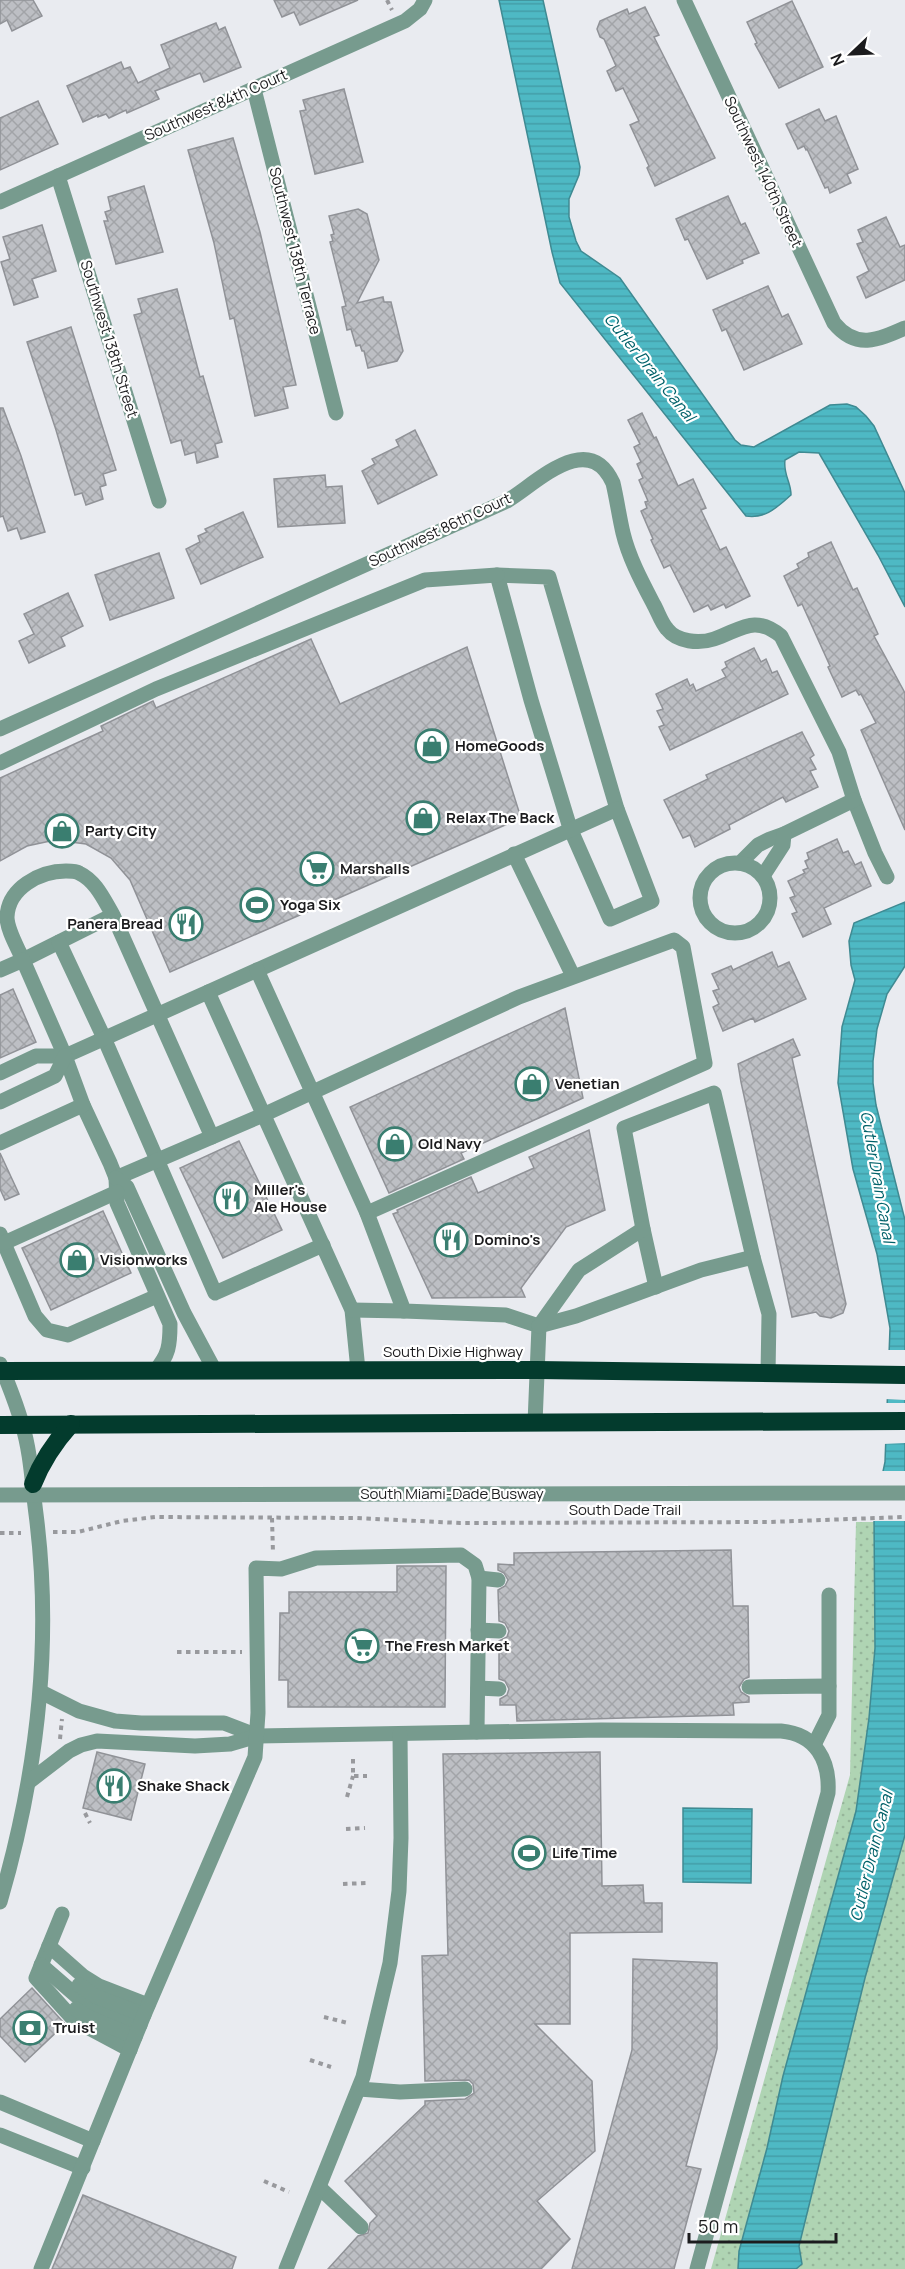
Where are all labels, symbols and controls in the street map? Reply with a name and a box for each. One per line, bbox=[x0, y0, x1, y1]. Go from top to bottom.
north arrow bbox=[821, 24, 881, 84]
text: N bbox=[825, 50, 850, 69]
street label: Southwest 84th Court bbox=[141, 64, 291, 145]
street label: Southwest 140th Street bbox=[719, 93, 808, 251]
street label: Southwest 138th Terrace bbox=[265, 165, 327, 337]
street label: Southwest 138th Street bbox=[76, 258, 143, 420]
water label: Cutler Drain Canal bbox=[599, 308, 702, 428]
street label: Southwest 86th Court bbox=[365, 487, 514, 572]
shop icon: HomeGoods bbox=[414, 728, 450, 764]
place label: HomeGoods bbox=[455, 735, 544, 756]
shop icon: Relax The Back bbox=[405, 800, 441, 836]
place label: Relax The Back bbox=[446, 807, 555, 828]
shop icon: Party City bbox=[44, 813, 80, 849]
place label: Party City bbox=[85, 820, 157, 841]
supermarket icon: Marshalls bbox=[299, 851, 335, 887]
place label: Marshalls bbox=[340, 858, 410, 879]
sports icon: Yoga Six bbox=[239, 887, 275, 923]
place label: Yoga Six bbox=[280, 894, 341, 915]
restaurant icon: Panera Bread bbox=[168, 906, 204, 942]
place label: Panera Bread bbox=[67, 913, 163, 934]
shop icon: Venetian bbox=[514, 1066, 550, 1102]
place label: Venetian bbox=[555, 1073, 620, 1094]
water label: Cutler Drain Canal bbox=[856, 1109, 901, 1247]
shop icon: Old Navy bbox=[377, 1126, 413, 1162]
place label: Old Navy bbox=[418, 1133, 482, 1154]
place label: Miller's Ale House bbox=[254, 1179, 327, 1217]
restaurant icon: Miller's Ale House bbox=[213, 1181, 249, 1217]
restaurant icon: Domino's bbox=[433, 1222, 469, 1258]
place label: Domino's bbox=[474, 1229, 540, 1250]
shop icon: Visionworks bbox=[59, 1242, 95, 1278]
place label: Visionworks bbox=[100, 1249, 188, 1270]
street label: South Dixie Highway bbox=[383, 1341, 523, 1362]
street label: South Miami-Dade Busway bbox=[360, 1483, 544, 1504]
street label: South Dade Trail bbox=[569, 1499, 681, 1520]
supermarket icon: The Fresh Market bbox=[344, 1628, 380, 1664]
place label: The Fresh Market bbox=[385, 1635, 510, 1656]
restaurant icon: Shake Shack bbox=[96, 1768, 132, 1804]
place label: Shake Shack bbox=[137, 1775, 230, 1796]
water label: Cutler Drain Canal bbox=[844, 1786, 898, 1923]
sports icon: Life Time bbox=[511, 1835, 547, 1871]
place label: Life Time bbox=[552, 1842, 617, 1863]
bank icon: Truist bbox=[12, 2010, 48, 2046]
place label: Truist bbox=[53, 2017, 96, 2038]
scale bar bbox=[689, 2206, 836, 2244]
text: 50 m bbox=[698, 2214, 738, 2238]

